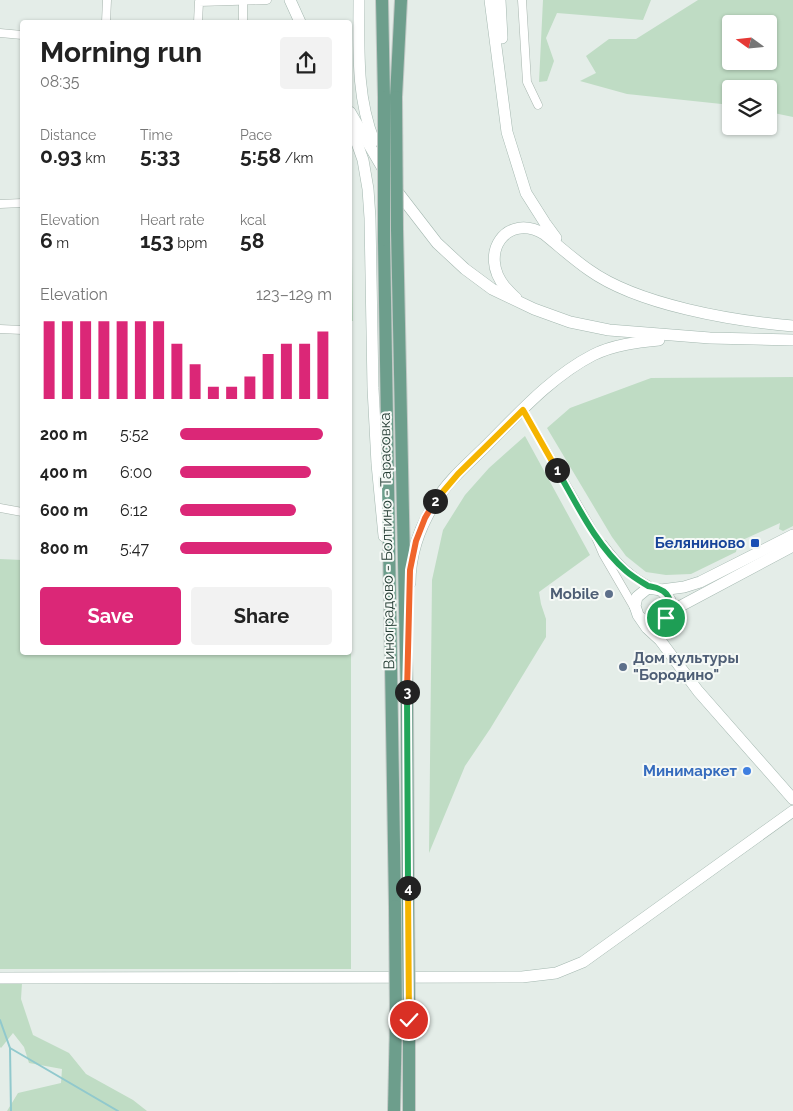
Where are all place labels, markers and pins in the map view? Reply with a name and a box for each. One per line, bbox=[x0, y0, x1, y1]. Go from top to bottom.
pin: 1 bbox=[544, 458, 570, 482]
pin: 2 bbox=[422, 488, 448, 514]
place label: Беляниново bbox=[655, 534, 745, 552]
marker: Беляниново bbox=[749, 537, 761, 549]
place label: Mobile bbox=[550, 585, 599, 603]
marker: Mobile bbox=[603, 588, 615, 600]
pin bbox=[645, 597, 687, 639]
place label: Дом культуры "Бородино" bbox=[633, 649, 739, 684]
marker: Дом культуры "Бородино" bbox=[617, 661, 629, 673]
pin: 3 bbox=[394, 680, 420, 704]
place label: Минимаркет bbox=[643, 762, 738, 780]
marker: Минимаркет bbox=[741, 765, 753, 777]
pin: 4 bbox=[396, 876, 420, 900]
pin bbox=[388, 999, 430, 1041]

